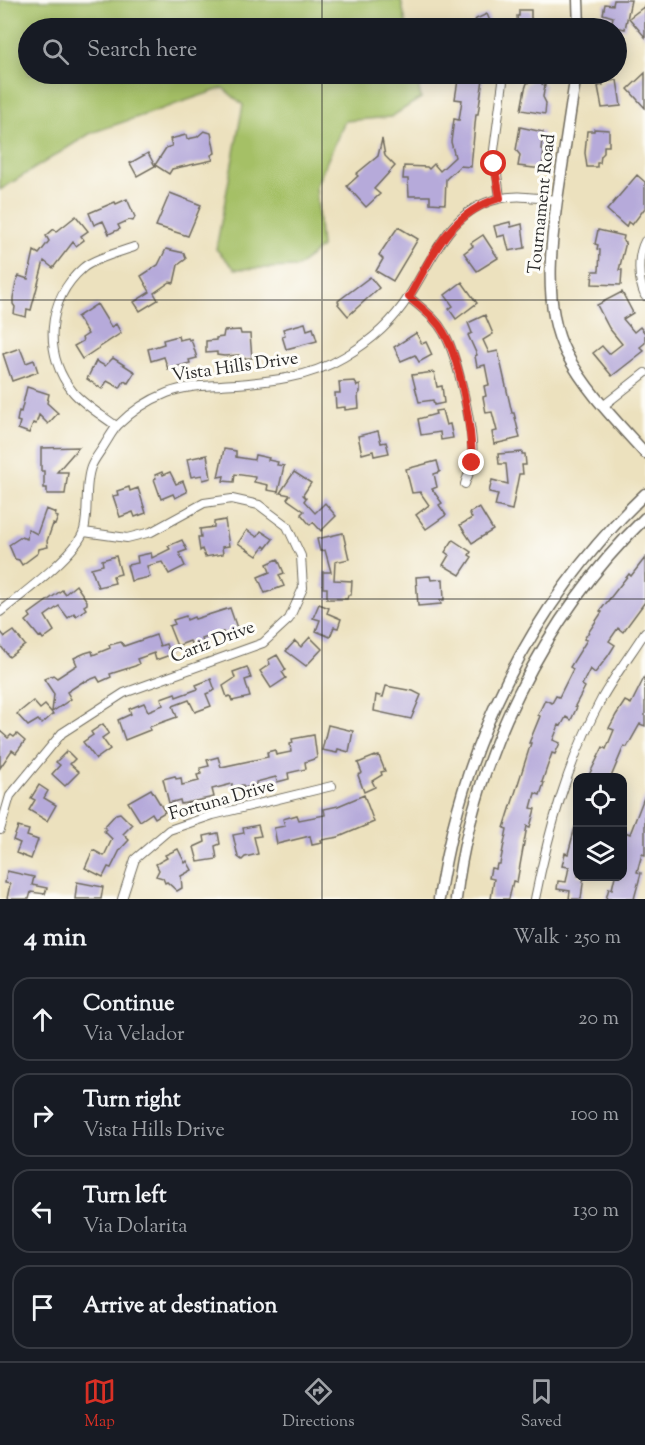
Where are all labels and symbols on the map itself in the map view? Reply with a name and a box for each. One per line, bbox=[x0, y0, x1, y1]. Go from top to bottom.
street label: Tournament Road bbox=[523, 133, 563, 275]
route start bbox=[480, 150, 506, 176]
street label: Vista Hills Drive bbox=[170, 346, 300, 390]
route end bbox=[458, 449, 484, 475]
street label: Cariz Drive bbox=[167, 615, 259, 671]
street label: Fortuna Drive bbox=[166, 773, 278, 829]

